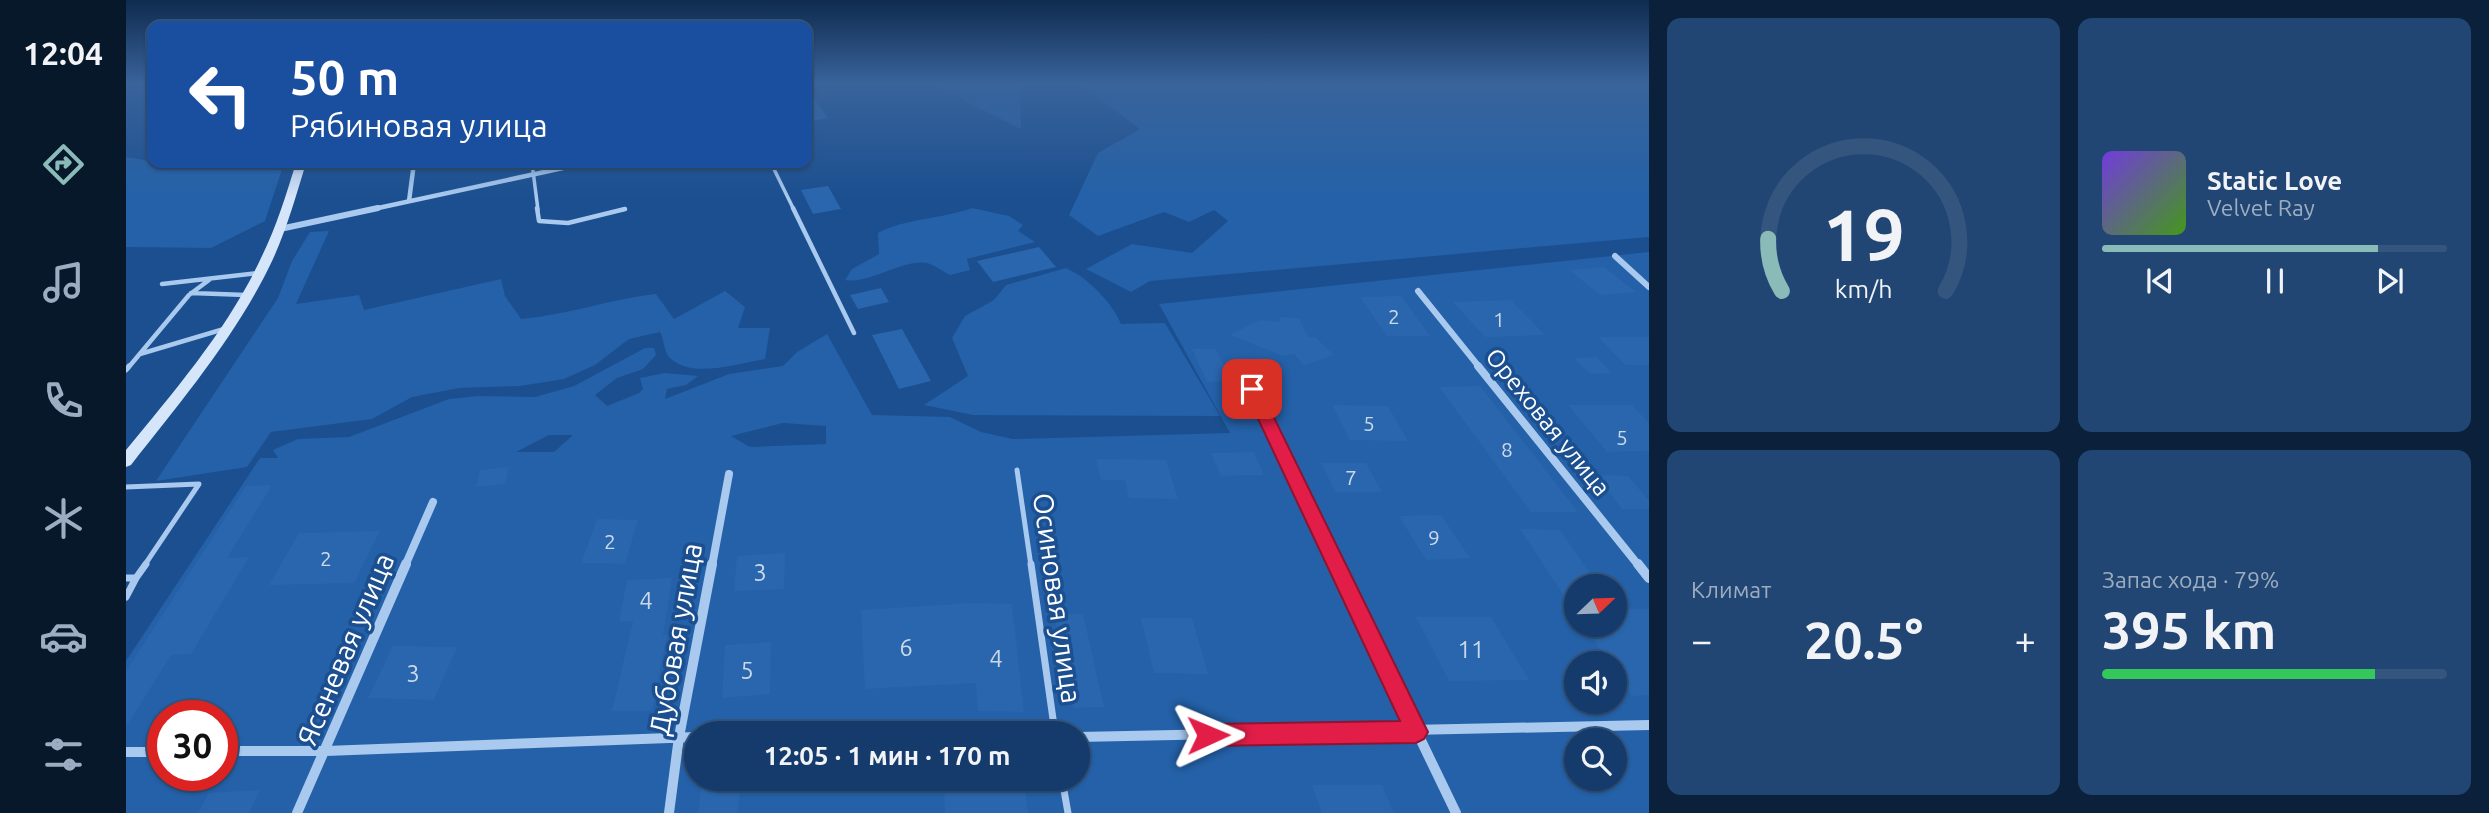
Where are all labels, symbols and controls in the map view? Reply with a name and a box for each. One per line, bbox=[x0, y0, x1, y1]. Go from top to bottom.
text: 12:04 bbox=[23, 35, 103, 71]
icon: left bbox=[175, 49, 266, 140]
text: 50 m bbox=[290, 49, 399, 104]
text: Рябиновая улица bbox=[290, 107, 548, 143]
icon: directions bbox=[39, 140, 88, 189]
text: Static Love bbox=[2207, 166, 2342, 195]
text: 19 bbox=[1822, 194, 1905, 276]
text: Velvet Ray bbox=[2207, 195, 2315, 220]
icon: music bbox=[39, 258, 88, 307]
icon: previous bbox=[2141, 262, 2179, 300]
icon: pause bbox=[2256, 262, 2294, 300]
icon: next bbox=[2371, 262, 2409, 300]
text: km/h bbox=[1835, 275, 1892, 303]
house number: 2 bbox=[1388, 304, 1400, 328]
house number: 1 bbox=[1493, 307, 1505, 331]
street label: Ореховая улица bbox=[1480, 343, 1616, 501]
pin bbox=[1222, 359, 1282, 419]
icon: arrive bbox=[1233, 370, 1271, 408]
icon: phone bbox=[39, 376, 88, 425]
house number: 5 bbox=[1363, 411, 1375, 435]
house number: 5 bbox=[1616, 425, 1628, 449]
house number: 8 bbox=[1501, 437, 1513, 461]
house number: 7 bbox=[1345, 465, 1357, 489]
street label: Осиновая улица bbox=[1028, 491, 1088, 705]
icon: climate bbox=[39, 494, 88, 543]
house number: 9 bbox=[1428, 525, 1440, 549]
house number: 2 bbox=[604, 529, 616, 553]
street label: Дубовая улица bbox=[643, 541, 707, 737]
house number: 2 bbox=[320, 546, 332, 570]
street label: Ясеневая улица bbox=[291, 548, 399, 750]
house number: 3 bbox=[753, 559, 767, 586]
text: Запас хода · 79% bbox=[2102, 567, 2279, 592]
north arrow bbox=[1564, 574, 1628, 637]
map controls bbox=[1564, 574, 1627, 791]
text: Климат bbox=[1691, 577, 1771, 602]
house number: 4 bbox=[639, 587, 653, 614]
text: 395 km bbox=[2102, 601, 2276, 659]
text: 20.5° bbox=[1804, 611, 1923, 669]
icon: car bbox=[39, 612, 88, 661]
text: − bbox=[1691, 619, 1712, 661]
text: + bbox=[2015, 619, 2036, 661]
house number: 6 bbox=[899, 634, 913, 661]
house number: 11 bbox=[1457, 636, 1485, 663]
house number: 4 bbox=[989, 645, 1003, 672]
button: sound bbox=[1564, 651, 1627, 714]
house number: 5 bbox=[740, 657, 754, 684]
house number: 3 bbox=[406, 660, 420, 687]
position arrow bbox=[1171, 698, 1245, 772]
speed limit sign: 30 bbox=[147, 700, 238, 791]
button: search bbox=[1564, 728, 1627, 791]
icon: filters bbox=[39, 730, 88, 779]
text: 12:05 · 1 мин · 170 m bbox=[764, 741, 1010, 770]

